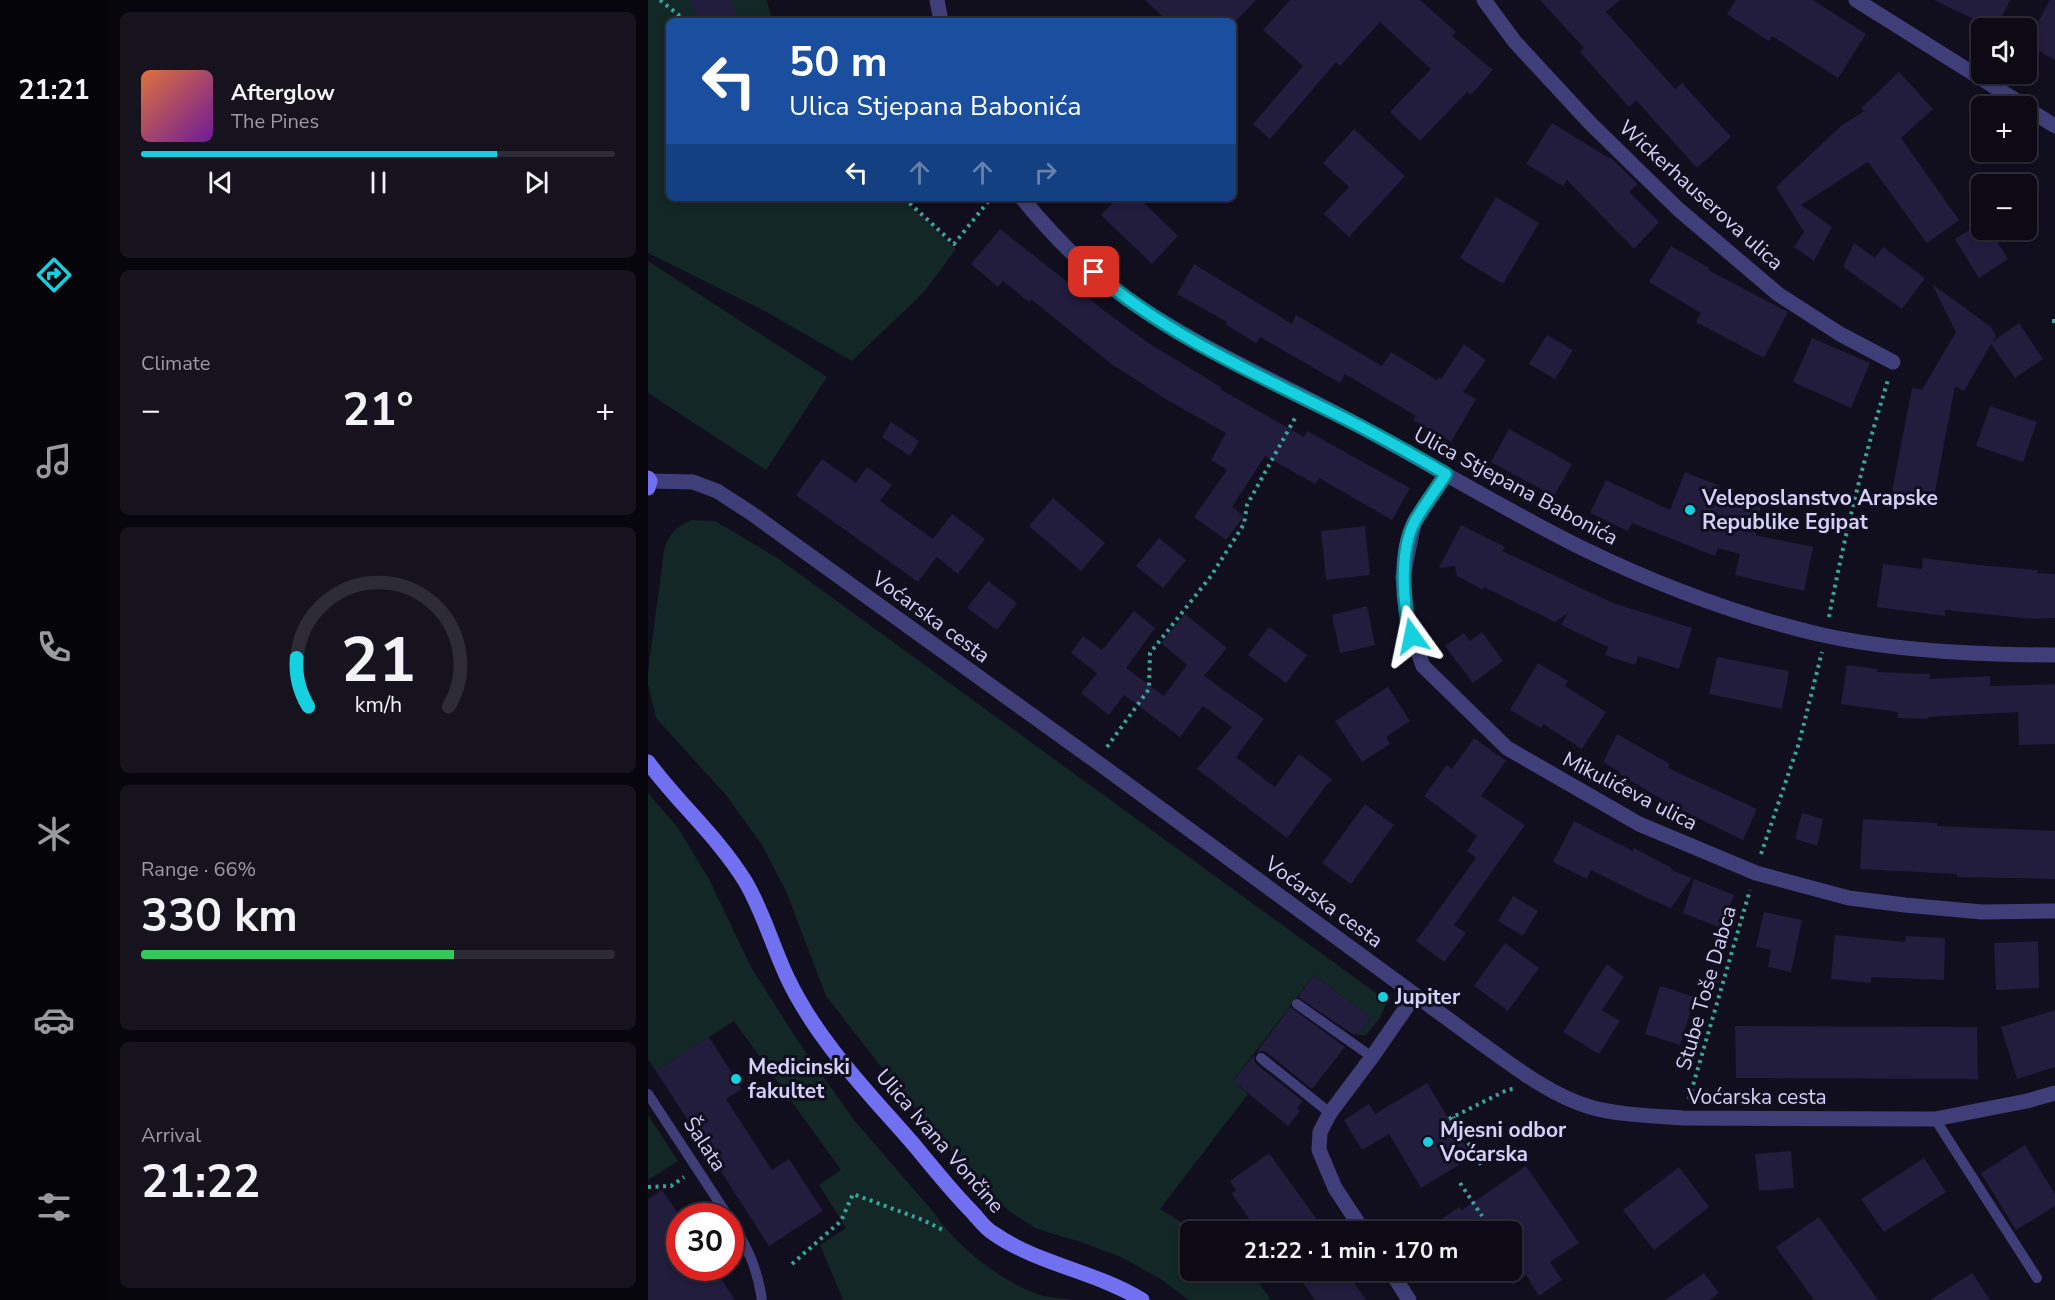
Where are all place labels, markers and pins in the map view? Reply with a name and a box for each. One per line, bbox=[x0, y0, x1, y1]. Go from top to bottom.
pin bbox=[1068, 246, 1119, 297]
place label: Veleposlanstvo Arapske Republike Egipat bbox=[1701, 484, 1938, 536]
marker: Veleposlanstvo Arapske Republike Egipat bbox=[1683, 503, 1697, 517]
place label: Jupiter bbox=[1394, 983, 1461, 1011]
marker: Jupiter bbox=[1376, 990, 1390, 1004]
place label: Medicinski fakultet bbox=[748, 1053, 850, 1105]
marker: Medicinski fakultet bbox=[729, 1072, 743, 1086]
place label: Mjesni odbor Voćarska bbox=[1439, 1116, 1567, 1168]
marker: Mjesni odbor Voćarska bbox=[1421, 1135, 1435, 1149]

